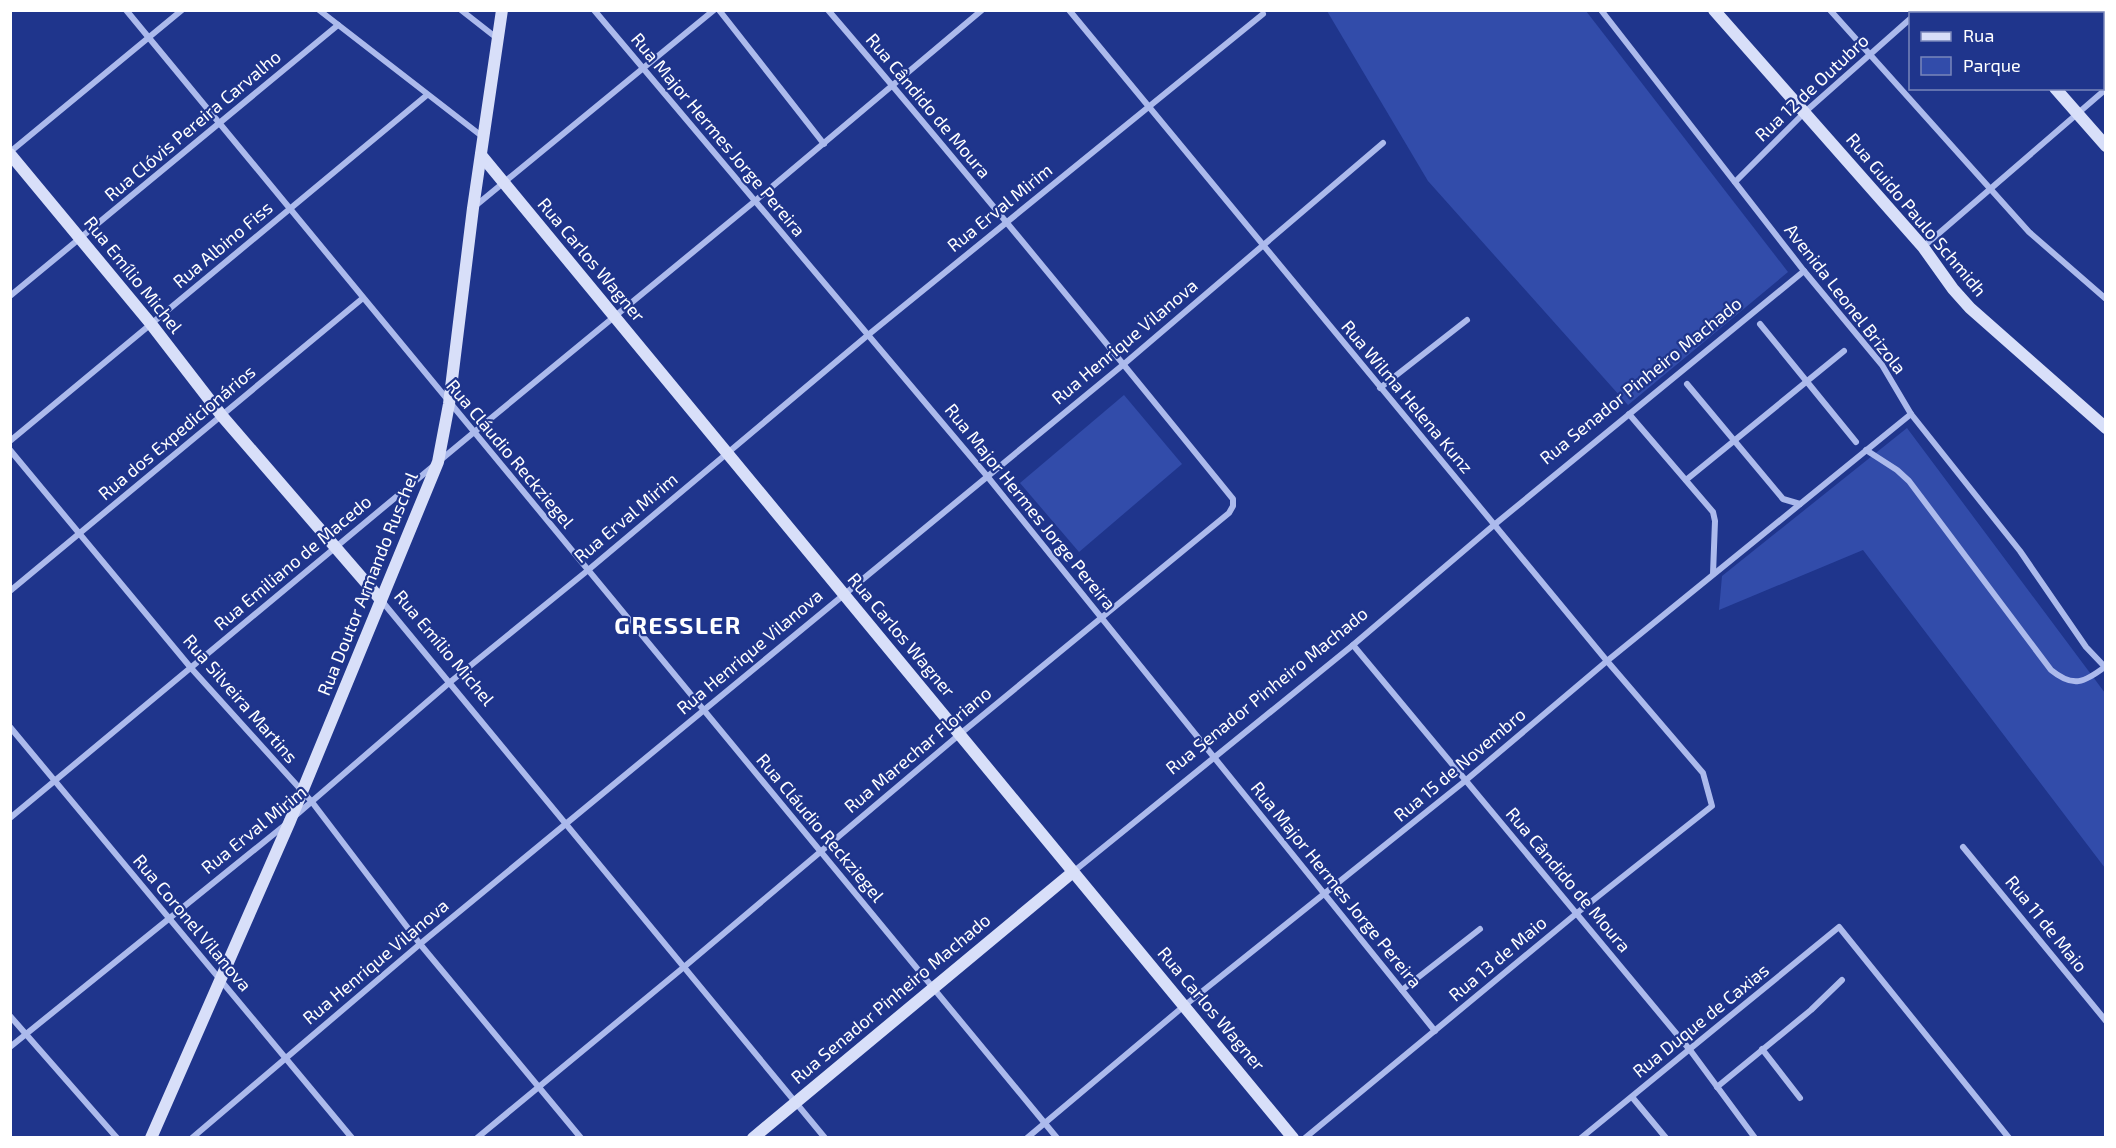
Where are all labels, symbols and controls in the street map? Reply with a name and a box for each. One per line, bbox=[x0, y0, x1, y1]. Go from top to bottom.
legend bbox=[1909, 12, 2104, 90]
text: Rua bbox=[1963, 24, 1994, 46]
street label: Rua Major Hermes Jorge Pereira bbox=[627, 28, 810, 241]
street label: Rua Cândido de Moura bbox=[862, 28, 996, 182]
street label: Rua 12 de Outubro bbox=[1750, 29, 1873, 146]
street label: Rua Clóvis Pereira Carvalho bbox=[100, 45, 285, 205]
text: Parque bbox=[1963, 54, 2021, 76]
street label: Rua Guido Paulo Schmidh bbox=[1842, 128, 1992, 301]
street label: Rua Erval Mirim bbox=[943, 158, 1056, 256]
street label: Rua Carlos Wagner bbox=[533, 193, 650, 326]
street label: Rua Albino Fiss bbox=[168, 196, 277, 292]
street label: Rua Emílio Michel bbox=[80, 211, 188, 338]
street label: Avenida Leonel Brizola bbox=[1780, 219, 1911, 378]
street label: Rua Henrique Vilanova bbox=[1047, 274, 1202, 409]
street label: Rua Senador Pinheiro Machado bbox=[1535, 292, 1746, 469]
street label: Rua Wilma Helena Kunz bbox=[1337, 315, 1478, 477]
street label: Rua dos Expedicionários bbox=[93, 360, 259, 504]
street label: Rua Cláudio Reckziegel bbox=[442, 375, 580, 533]
street label: Rua Major Hermes Jorge Pereira bbox=[941, 399, 1121, 614]
street label: Rua Erval Mirim bbox=[569, 467, 682, 567]
street label: Rua Doutor Armando Ruschel bbox=[312, 468, 422, 699]
street label: Rua Emiliano de Macedo bbox=[209, 490, 375, 634]
street label: Rua Carlos Wagner bbox=[843, 568, 960, 701]
street label: Rua Henrique Vilanova bbox=[672, 584, 827, 719]
street label: Rua Emílio Michel bbox=[390, 585, 500, 710]
street label: Rua Senador Pinheiro Machado bbox=[1161, 602, 1372, 779]
district label: GRESSLER bbox=[614, 610, 742, 639]
street label: Rua Silveira Martins bbox=[179, 630, 303, 767]
street label: Rua Marechar Floriano bbox=[839, 681, 995, 817]
street label: Rua 15 de Novembro bbox=[1389, 703, 1530, 826]
street label: Rua Cláudio Reckziegel bbox=[752, 749, 890, 907]
street label: Rua Major Hermes Jorge Pereira bbox=[1247, 777, 1427, 992]
street label: Rua Erval Mirim bbox=[197, 780, 310, 878]
street label: Rua Cândido de Moura bbox=[1502, 802, 1636, 956]
street label: Rua Coronel Vilanova bbox=[129, 849, 257, 995]
street label: Rua 11 de Maio bbox=[2001, 871, 2092, 976]
street label: Rua Henrique Vilanova bbox=[298, 894, 453, 1029]
street label: Rua Senador Pinheiro Machado bbox=[786, 908, 995, 1088]
street label: Rua 13 de Maio bbox=[1444, 911, 1551, 1005]
street label: Rua Carlos Wagner bbox=[1153, 942, 1270, 1075]
street label: Rua Duque de Caxias bbox=[1628, 959, 1773, 1082]

